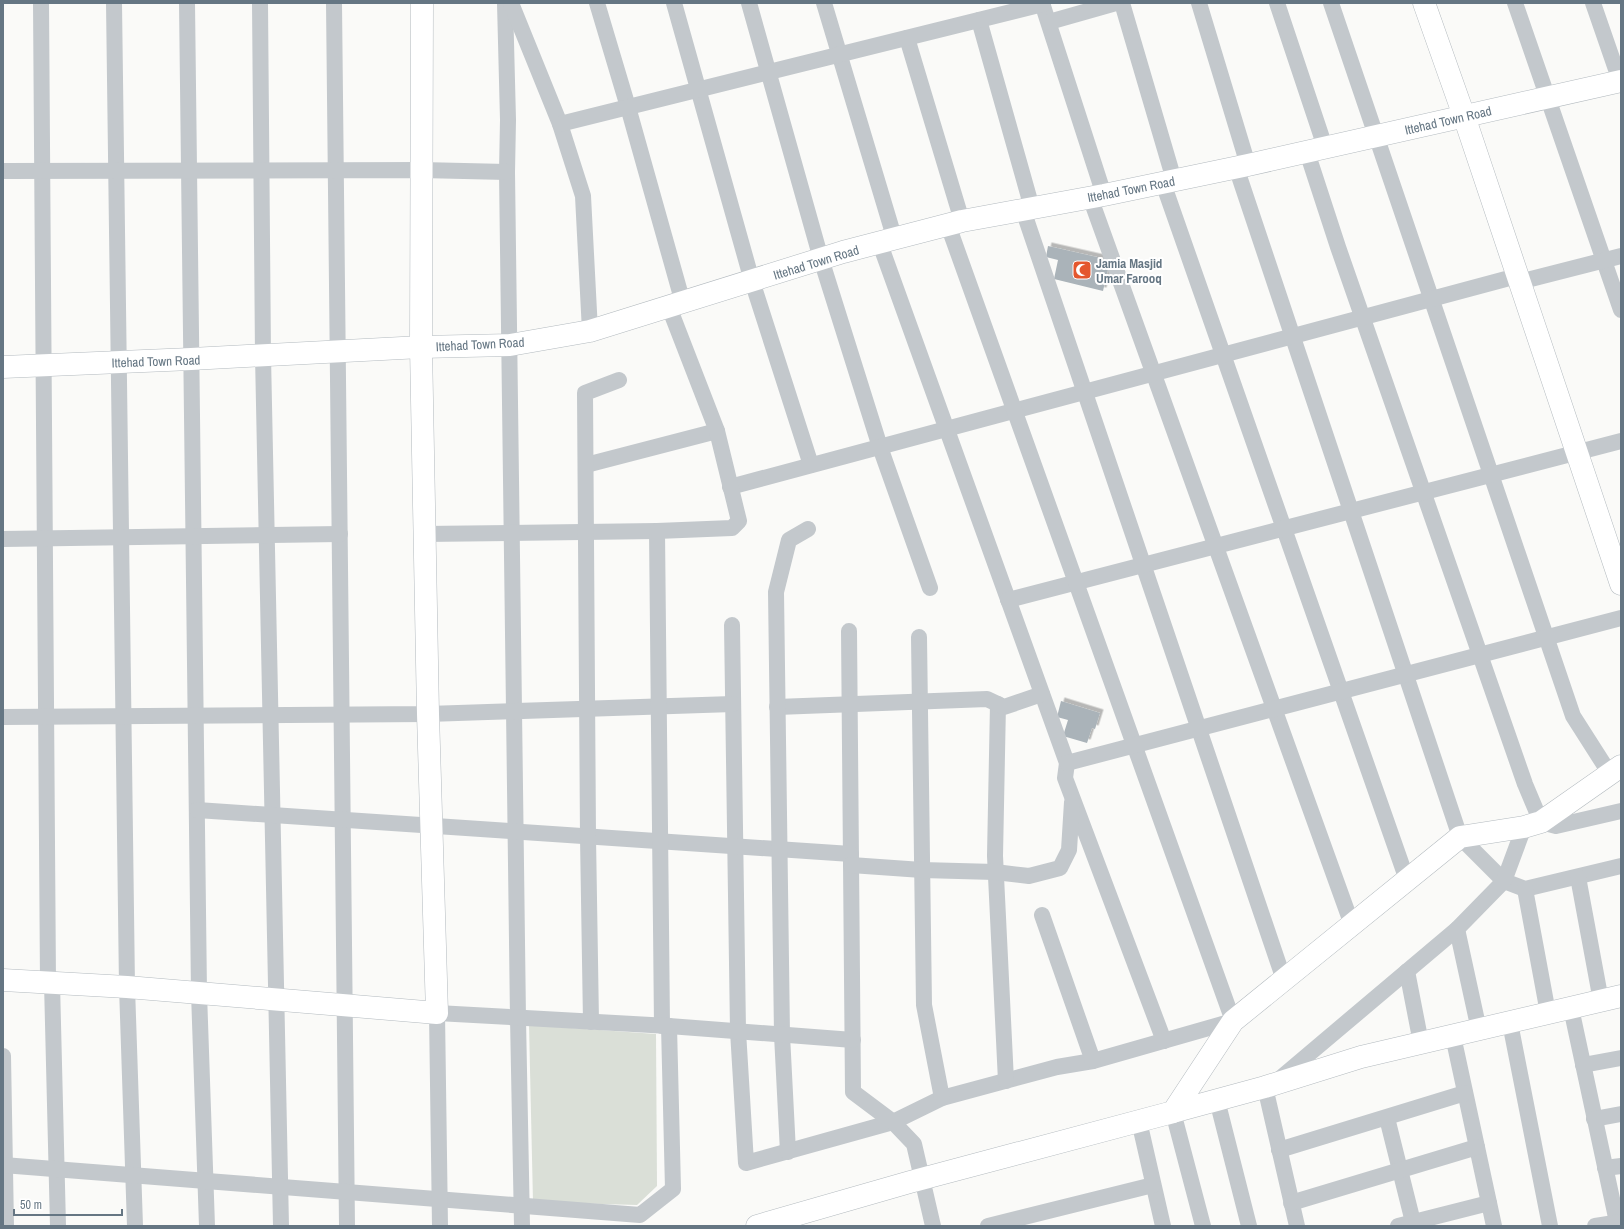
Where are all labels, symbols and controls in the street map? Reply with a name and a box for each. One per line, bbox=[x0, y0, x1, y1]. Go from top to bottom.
street label: Ittehad Town Road bbox=[1403, 102, 1493, 139]
street label: Ittehad Town Road bbox=[1086, 173, 1176, 206]
street label: Ittehad Town Road bbox=[771, 241, 861, 284]
place label: Jamia Masjid Umar Farooq bbox=[1096, 255, 1162, 287]
mosque icon: Jamia Masjid Umar Farooq bbox=[1071, 259, 1093, 281]
street label: Ittehad Town Road bbox=[435, 334, 525, 355]
street label: Ittehad Town Road bbox=[111, 351, 201, 372]
scale bar bbox=[14, 1191, 122, 1217]
text: 50 m bbox=[20, 1197, 42, 1213]

